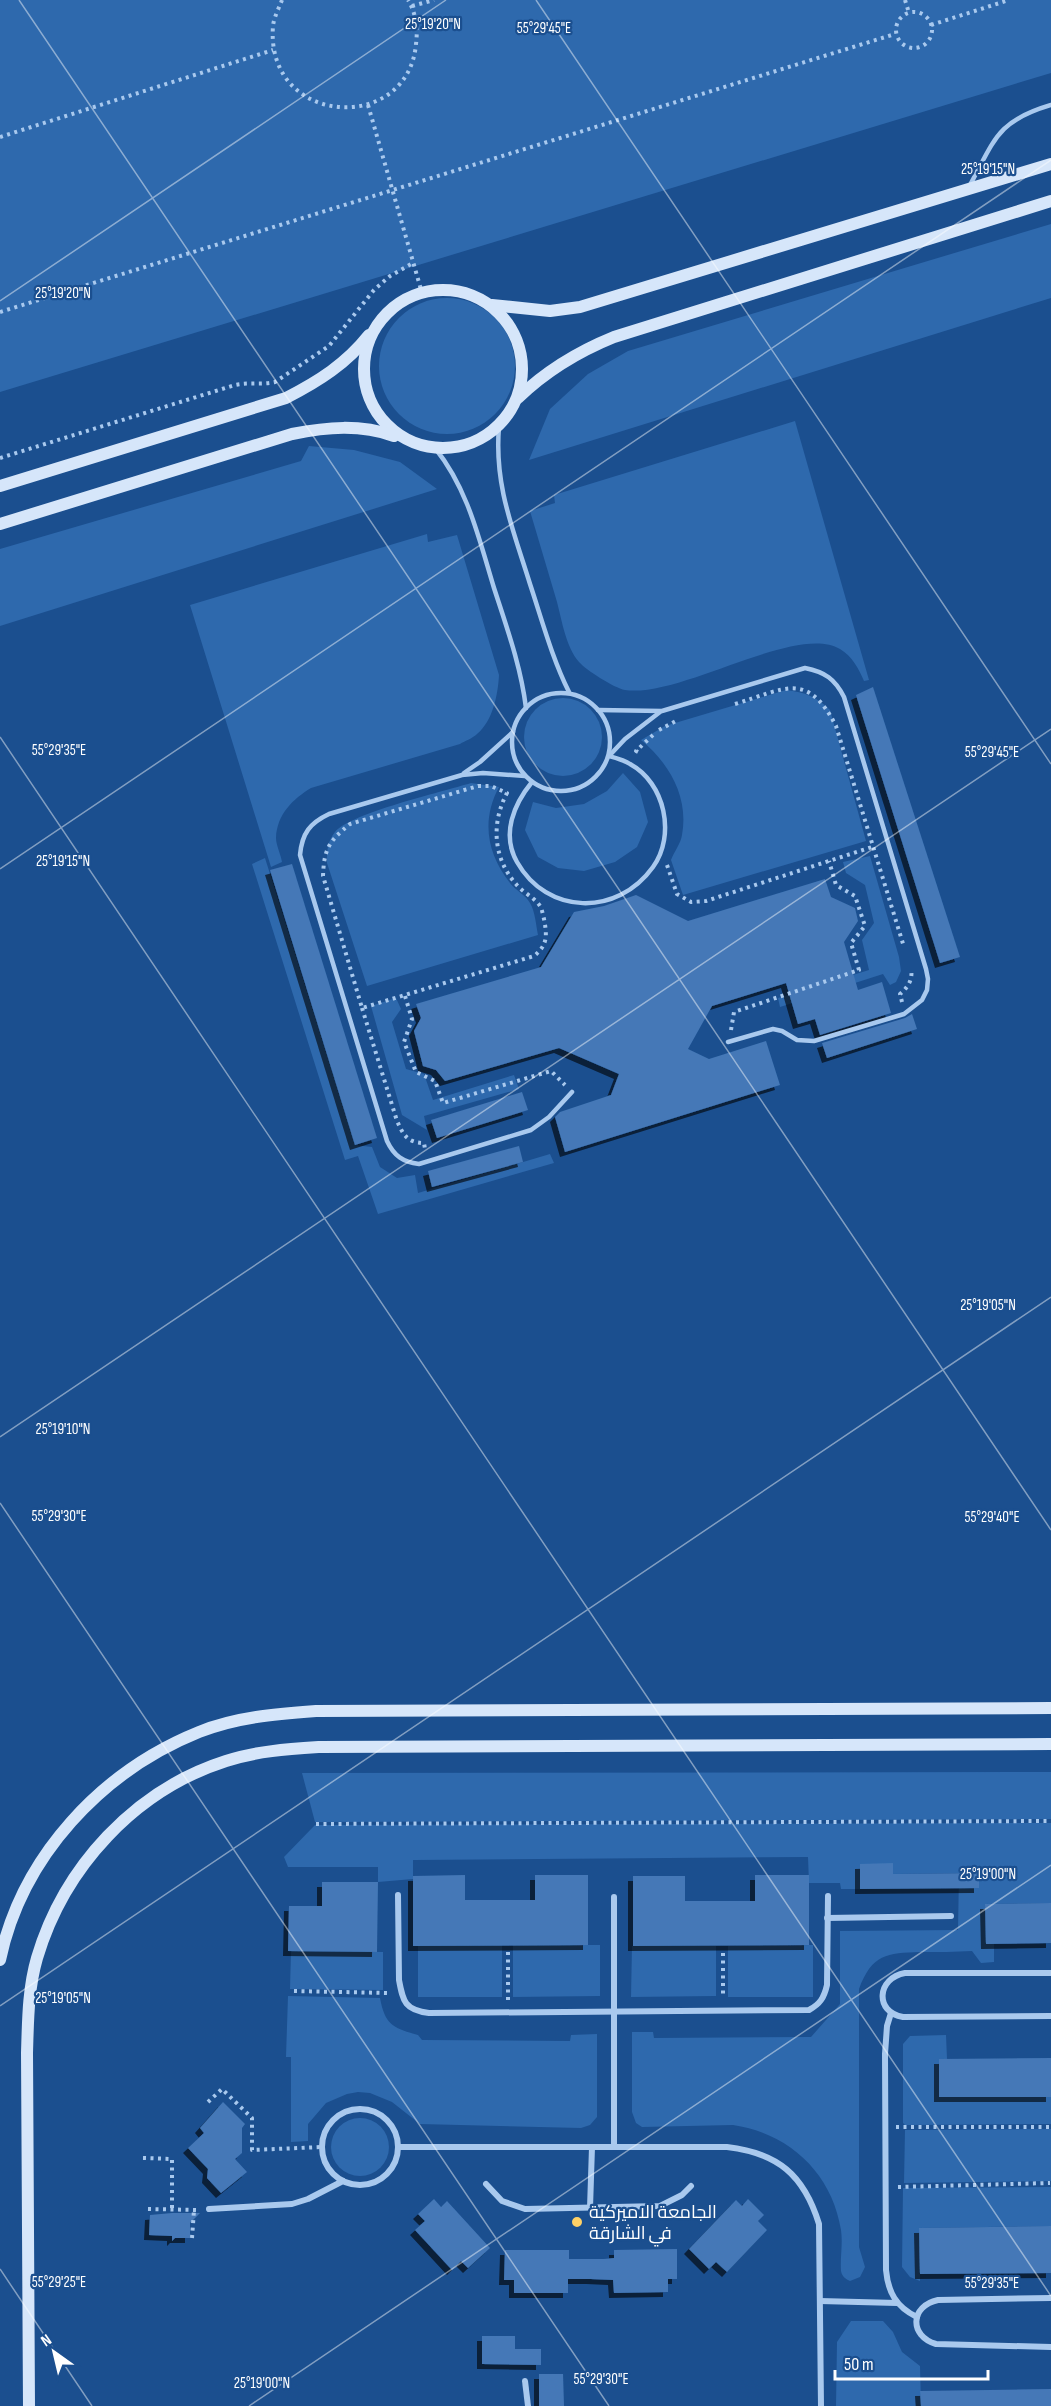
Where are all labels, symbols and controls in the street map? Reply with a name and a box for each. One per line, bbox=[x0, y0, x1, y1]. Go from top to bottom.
text: 25°19'20"N bbox=[405, 15, 461, 34]
text: 55°29'45"E bbox=[517, 19, 571, 38]
text: 25°19'15"N bbox=[961, 160, 1015, 179]
text: 25°19'20"N bbox=[35, 284, 91, 303]
text: 55°29'35"E bbox=[32, 741, 86, 760]
text: 55°29'45"E bbox=[965, 743, 1019, 762]
text: 25°19'15"N bbox=[36, 852, 90, 871]
text: 25°19'05"N bbox=[960, 1296, 1016, 1315]
text: 25°19'10"N bbox=[36, 1420, 90, 1439]
text: 55°29'30"E bbox=[31, 1507, 87, 1526]
text: 55°29'40"E bbox=[964, 1508, 1020, 1527]
text: 25°19'00"N bbox=[960, 1865, 1016, 1884]
text: 25°19'05"N bbox=[35, 1989, 91, 2008]
place label: الجامعة الاميركية في الشارقة bbox=[589, 2202, 717, 2247]
marker: الجامعة الاميركية في الشارقة bbox=[570, 2215, 584, 2229]
text: 55°29'25"E bbox=[32, 2273, 86, 2292]
text: 55°29'35"E bbox=[965, 2274, 1019, 2293]
north arrow bbox=[24, 2322, 84, 2382]
text: N bbox=[38, 2331, 55, 2351]
scale bar bbox=[835, 2343, 988, 2381]
text: 50 m bbox=[844, 2354, 874, 2375]
text: 55°29'30"E bbox=[573, 2370, 629, 2389]
text: 25°19'00"N bbox=[234, 2374, 290, 2393]

